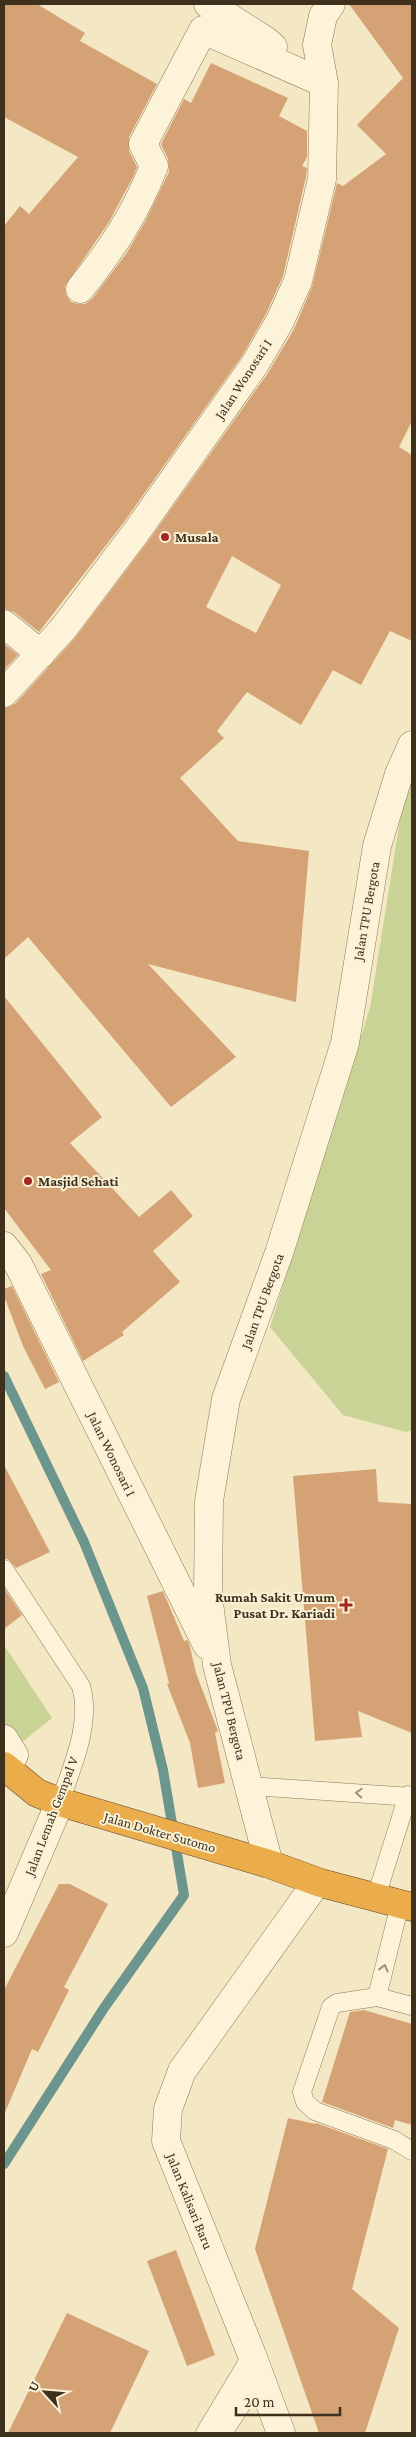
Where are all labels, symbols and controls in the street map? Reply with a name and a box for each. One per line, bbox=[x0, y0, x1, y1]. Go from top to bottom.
street label: Jalan Wonosari I bbox=[210, 336, 275, 424]
place label: Musala bbox=[175, 529, 219, 545]
marker: Musala bbox=[159, 531, 171, 543]
street label: Jalan TPU Bergota bbox=[349, 860, 383, 964]
place label: Masjid Sehati bbox=[38, 1173, 119, 1190]
marker: Masjid Sehati bbox=[22, 1175, 34, 1187]
street label: Jalan TPU Bergota bbox=[237, 1251, 287, 1353]
street label: Jalan Wonosari I bbox=[84, 1407, 139, 1499]
place label: Rumah Sakit Umum Pusat Dr. Kariadi bbox=[215, 1589, 335, 1621]
marker: Rumah Sakit Umum Pusat Dr. Kariadi bbox=[339, 1598, 353, 1612]
street label: Jalan TPU Bergota bbox=[210, 1658, 250, 1762]
street label: Jalan Lemah Gempal V bbox=[20, 1754, 81, 1880]
one-way arrow bbox=[355, 1788, 363, 1798]
street label: Jalan Dokter Sutomo bbox=[100, 1808, 218, 1856]
one-way arrow bbox=[378, 1964, 389, 1973]
street label: Jalan Kalisari Baru bbox=[163, 2149, 217, 2252]
north arrow bbox=[20, 2367, 70, 2417]
text: U bbox=[24, 2378, 43, 2394]
scale bar bbox=[236, 2384, 340, 2416]
text: 20 m bbox=[244, 2394, 275, 2410]

